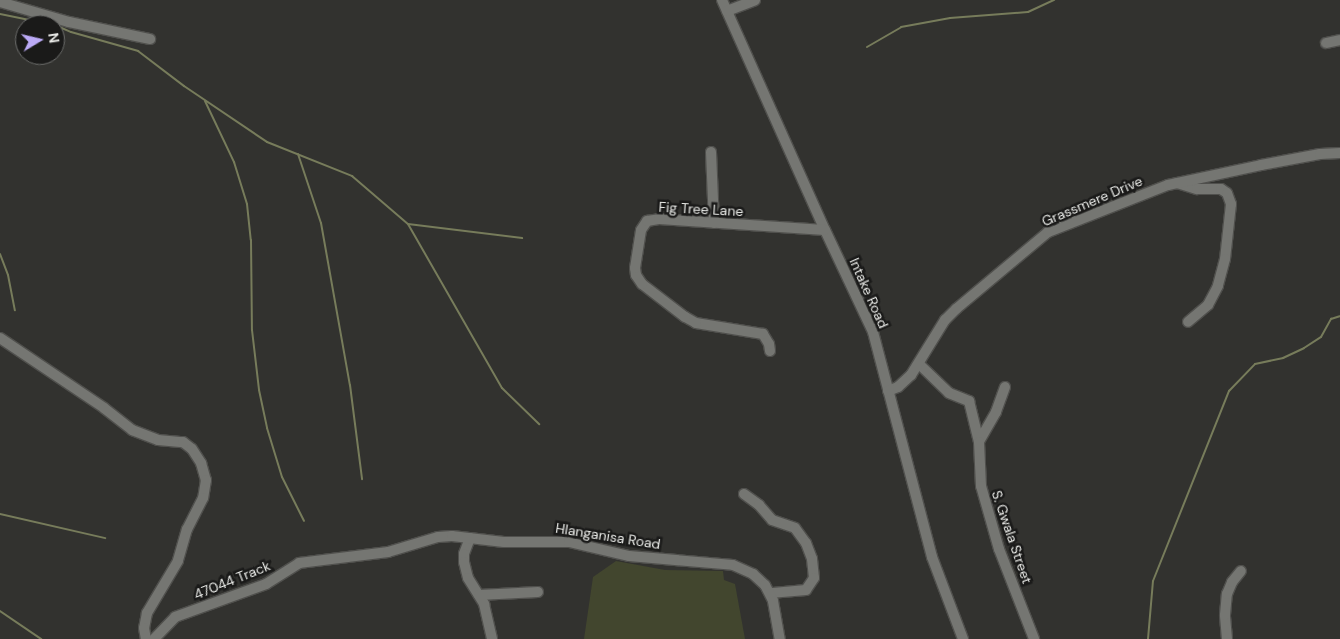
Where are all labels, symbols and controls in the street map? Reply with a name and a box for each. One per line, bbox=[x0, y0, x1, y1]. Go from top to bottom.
north arrow bbox=[15, 15, 65, 65]
text: N bbox=[44, 31, 64, 44]
street label: Grassmere Drive bbox=[1039, 172, 1145, 230]
street label: Fig Tree Lane bbox=[658, 198, 744, 220]
street label: Intake Road bbox=[846, 255, 892, 331]
street label: S. Gwala Street bbox=[988, 488, 1036, 586]
street label: Hlanganisa Road bbox=[554, 519, 662, 553]
street label: 47044 Track bbox=[191, 557, 273, 603]

